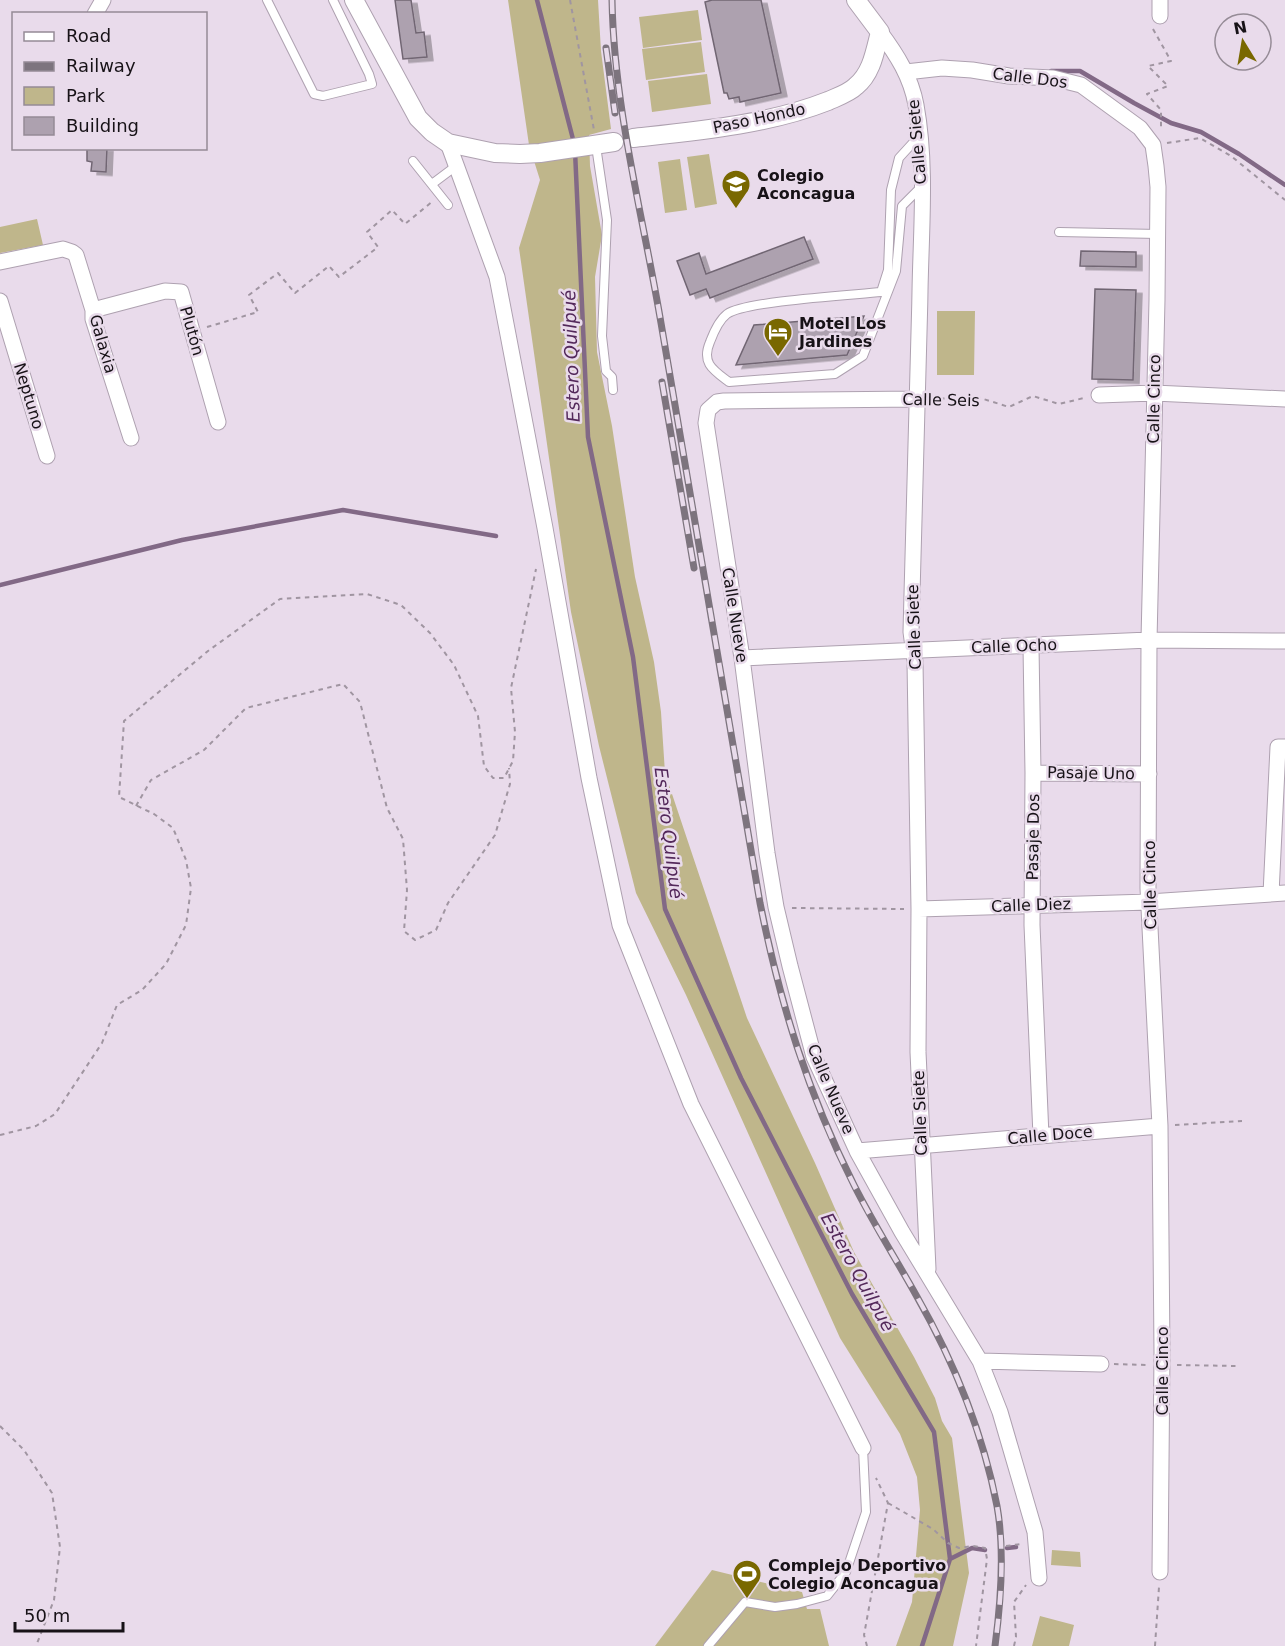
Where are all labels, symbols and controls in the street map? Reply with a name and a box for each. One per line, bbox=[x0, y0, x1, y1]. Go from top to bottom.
legend bbox=[12, 12, 207, 150]
north arrow bbox=[1213, 12, 1273, 72]
text: N bbox=[1232, 17, 1249, 38]
text: Road bbox=[66, 25, 111, 46]
text: Railway bbox=[66, 55, 136, 76]
street label: Calle Dos bbox=[991, 64, 1069, 92]
text: Park bbox=[66, 85, 105, 106]
street label: Paso Hondo bbox=[711, 99, 807, 137]
street label: Calle Siete bbox=[904, 99, 930, 185]
text: Building bbox=[66, 115, 139, 136]
place label: Colegio Aconcagua bbox=[757, 166, 855, 203]
school or university icon: Colegio Aconcagua bbox=[720, 168, 752, 210]
water label: Estero Quilpué bbox=[558, 289, 584, 423]
street label: Plutón bbox=[176, 304, 208, 358]
street label: Galaxia bbox=[86, 312, 120, 376]
place label: Motel Los Jardines bbox=[798, 314, 886, 351]
hotel icon: Motel Los Jardines bbox=[762, 316, 794, 358]
street label: Calle Cinco bbox=[1144, 354, 1164, 444]
street label: Neptuno bbox=[10, 361, 48, 431]
street label: Calle Seis bbox=[902, 390, 980, 410]
street label: Calle Nueve bbox=[718, 566, 752, 664]
street label: Calle Siete bbox=[903, 584, 925, 670]
street label: Calle Ocho bbox=[971, 635, 1057, 657]
street label: Pasaje Uno bbox=[1047, 763, 1135, 783]
water label: Estero Quilpué bbox=[651, 766, 687, 900]
street label: Pasaje Dos bbox=[1023, 793, 1043, 881]
street label: Calle Cinco bbox=[1140, 840, 1160, 930]
street label: Calle Diez bbox=[991, 894, 1071, 916]
street label: Calle Nueve bbox=[803, 1041, 859, 1137]
street label: Calle Siete bbox=[909, 1070, 931, 1156]
street label: Calle Doce bbox=[1007, 1122, 1093, 1148]
water label: Estero Quilpué bbox=[817, 1209, 899, 1335]
street label: Calle Cinco bbox=[1153, 1326, 1172, 1416]
place label: Complejo Deportivo Colegio Aconcagua bbox=[768, 1556, 946, 1593]
sports icon: Complejo Deportivo Colegio Aconcagua bbox=[731, 1558, 763, 1600]
scale bar bbox=[15, 1595, 123, 1633]
text: 50 m bbox=[24, 1605, 70, 1626]

